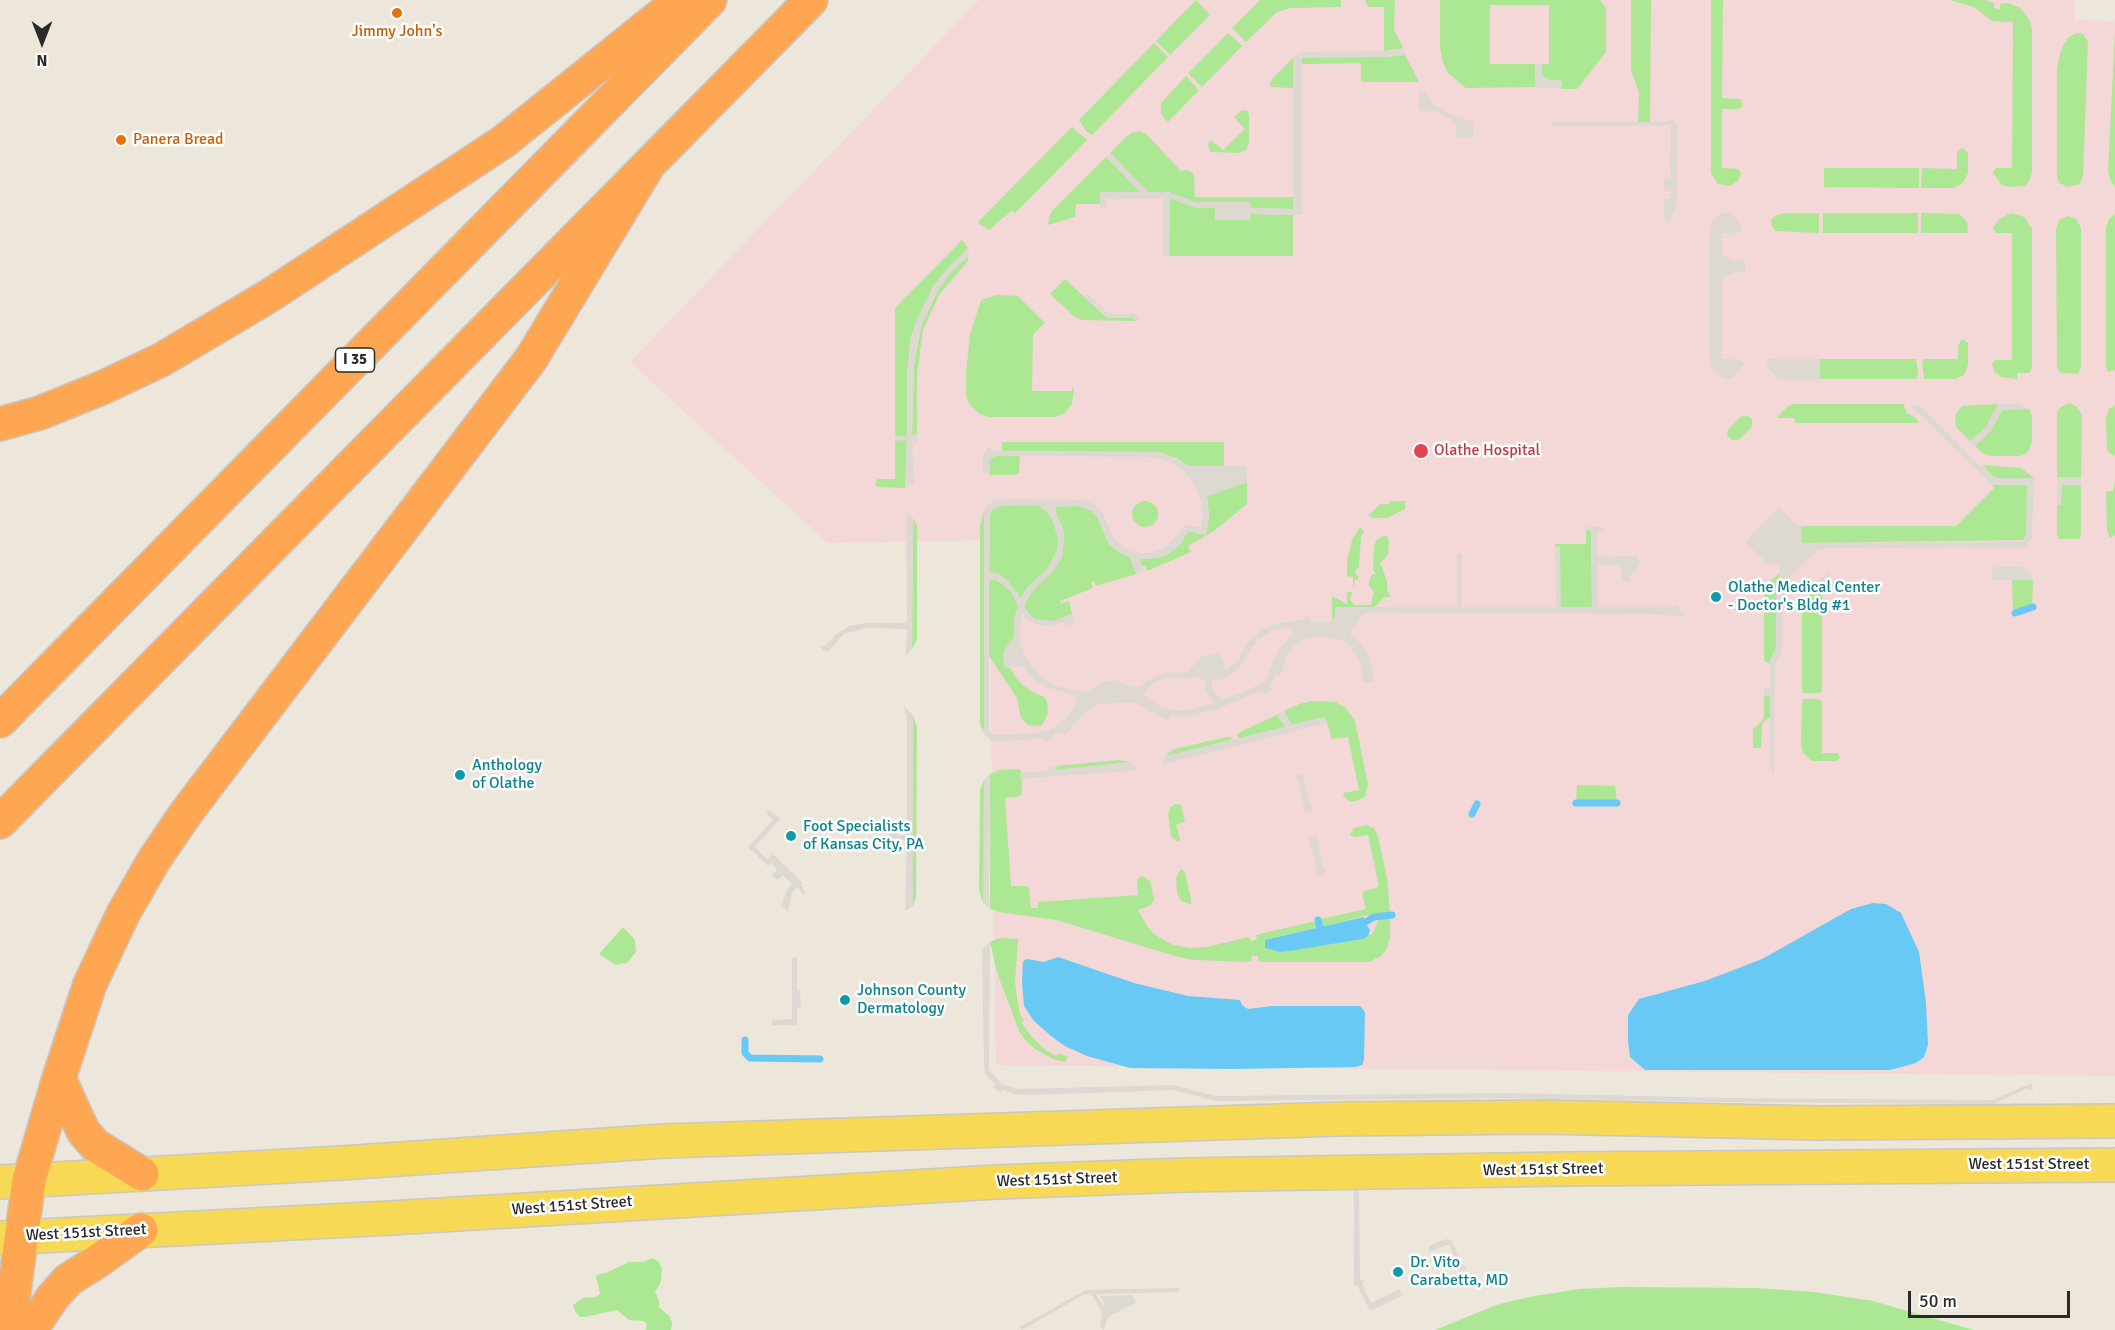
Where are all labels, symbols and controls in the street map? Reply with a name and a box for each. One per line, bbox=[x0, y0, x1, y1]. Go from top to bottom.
marker: Jimmy John's bbox=[390, 6, 404, 20]
north arrow bbox=[12, 12, 72, 72]
place label: Jimmy John's bbox=[352, 22, 442, 42]
text: N bbox=[36, 50, 48, 70]
place label: Panera Bread bbox=[133, 130, 224, 150]
marker: Panera Bread bbox=[114, 133, 128, 147]
road number: I 35 bbox=[336, 348, 374, 372]
place label: Olathe Hospital bbox=[1434, 441, 1540, 461]
marker: Olathe Hospital bbox=[1412, 442, 1430, 460]
place label: Olathe Medical Center - Doctor's Bldg #1 bbox=[1728, 578, 1880, 616]
marker: Olathe Medical Center - Doctor's Bldg #1 bbox=[1709, 590, 1723, 604]
place label: Anthology of Olathe bbox=[472, 756, 542, 794]
marker: Anthology of Olathe bbox=[453, 768, 467, 782]
place label: Foot Specialists of Kansas City, PA bbox=[803, 817, 924, 855]
marker: Foot Specialists of Kansas City, PA bbox=[784, 829, 798, 843]
place label: Johnson County Dermatology bbox=[857, 981, 966, 1019]
marker: Johnson County Dermatology bbox=[838, 993, 852, 1007]
street label: West 151st Street bbox=[1969, 1155, 2089, 1175]
street label: West 151st Street bbox=[1482, 1159, 1604, 1181]
street label: West 151st Street bbox=[996, 1168, 1118, 1192]
street label: West 151st Street bbox=[511, 1192, 633, 1220]
street label: West 151st Street bbox=[25, 1220, 147, 1246]
place label: Dr. Vito Carabetta, MD bbox=[1410, 1253, 1508, 1291]
marker: Dr. Vito Carabetta, MD bbox=[1391, 1265, 1405, 1279]
scale bar bbox=[1911, 1279, 2073, 1317]
text: 50 m bbox=[1919, 1290, 1957, 1312]

